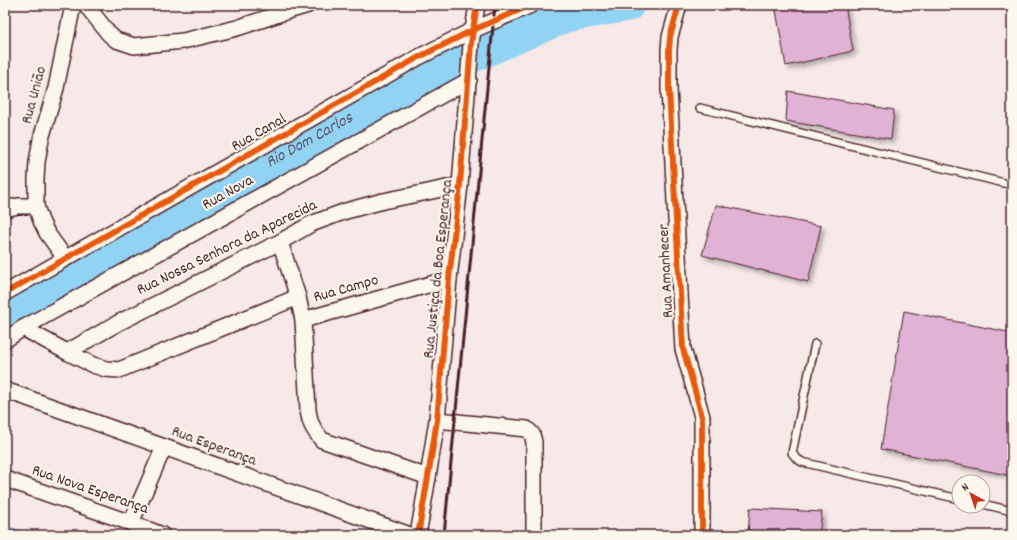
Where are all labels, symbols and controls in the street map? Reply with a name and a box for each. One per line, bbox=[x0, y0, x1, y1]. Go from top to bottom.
street label: Rua União bbox=[15, 64, 53, 126]
water label: Rio Dom Carlos bbox=[262, 107, 359, 175]
street label: Rua Canal bbox=[227, 108, 291, 158]
street label: Rua Nova bbox=[198, 169, 258, 216]
street label: Rua Justiça da Boa Esperança bbox=[417, 178, 459, 359]
street label: Rua Nossa Senhora da Aparecida bbox=[133, 194, 322, 302]
street label: Rua Amanhecer bbox=[652, 223, 680, 319]
street label: Rua Campo bbox=[311, 269, 381, 309]
street label: Rua Esperança bbox=[168, 420, 260, 472]
street label: Rua Nova Esperança bbox=[29, 459, 152, 521]
north arrow bbox=[951, 474, 991, 514]
text: N bbox=[959, 480, 974, 496]

